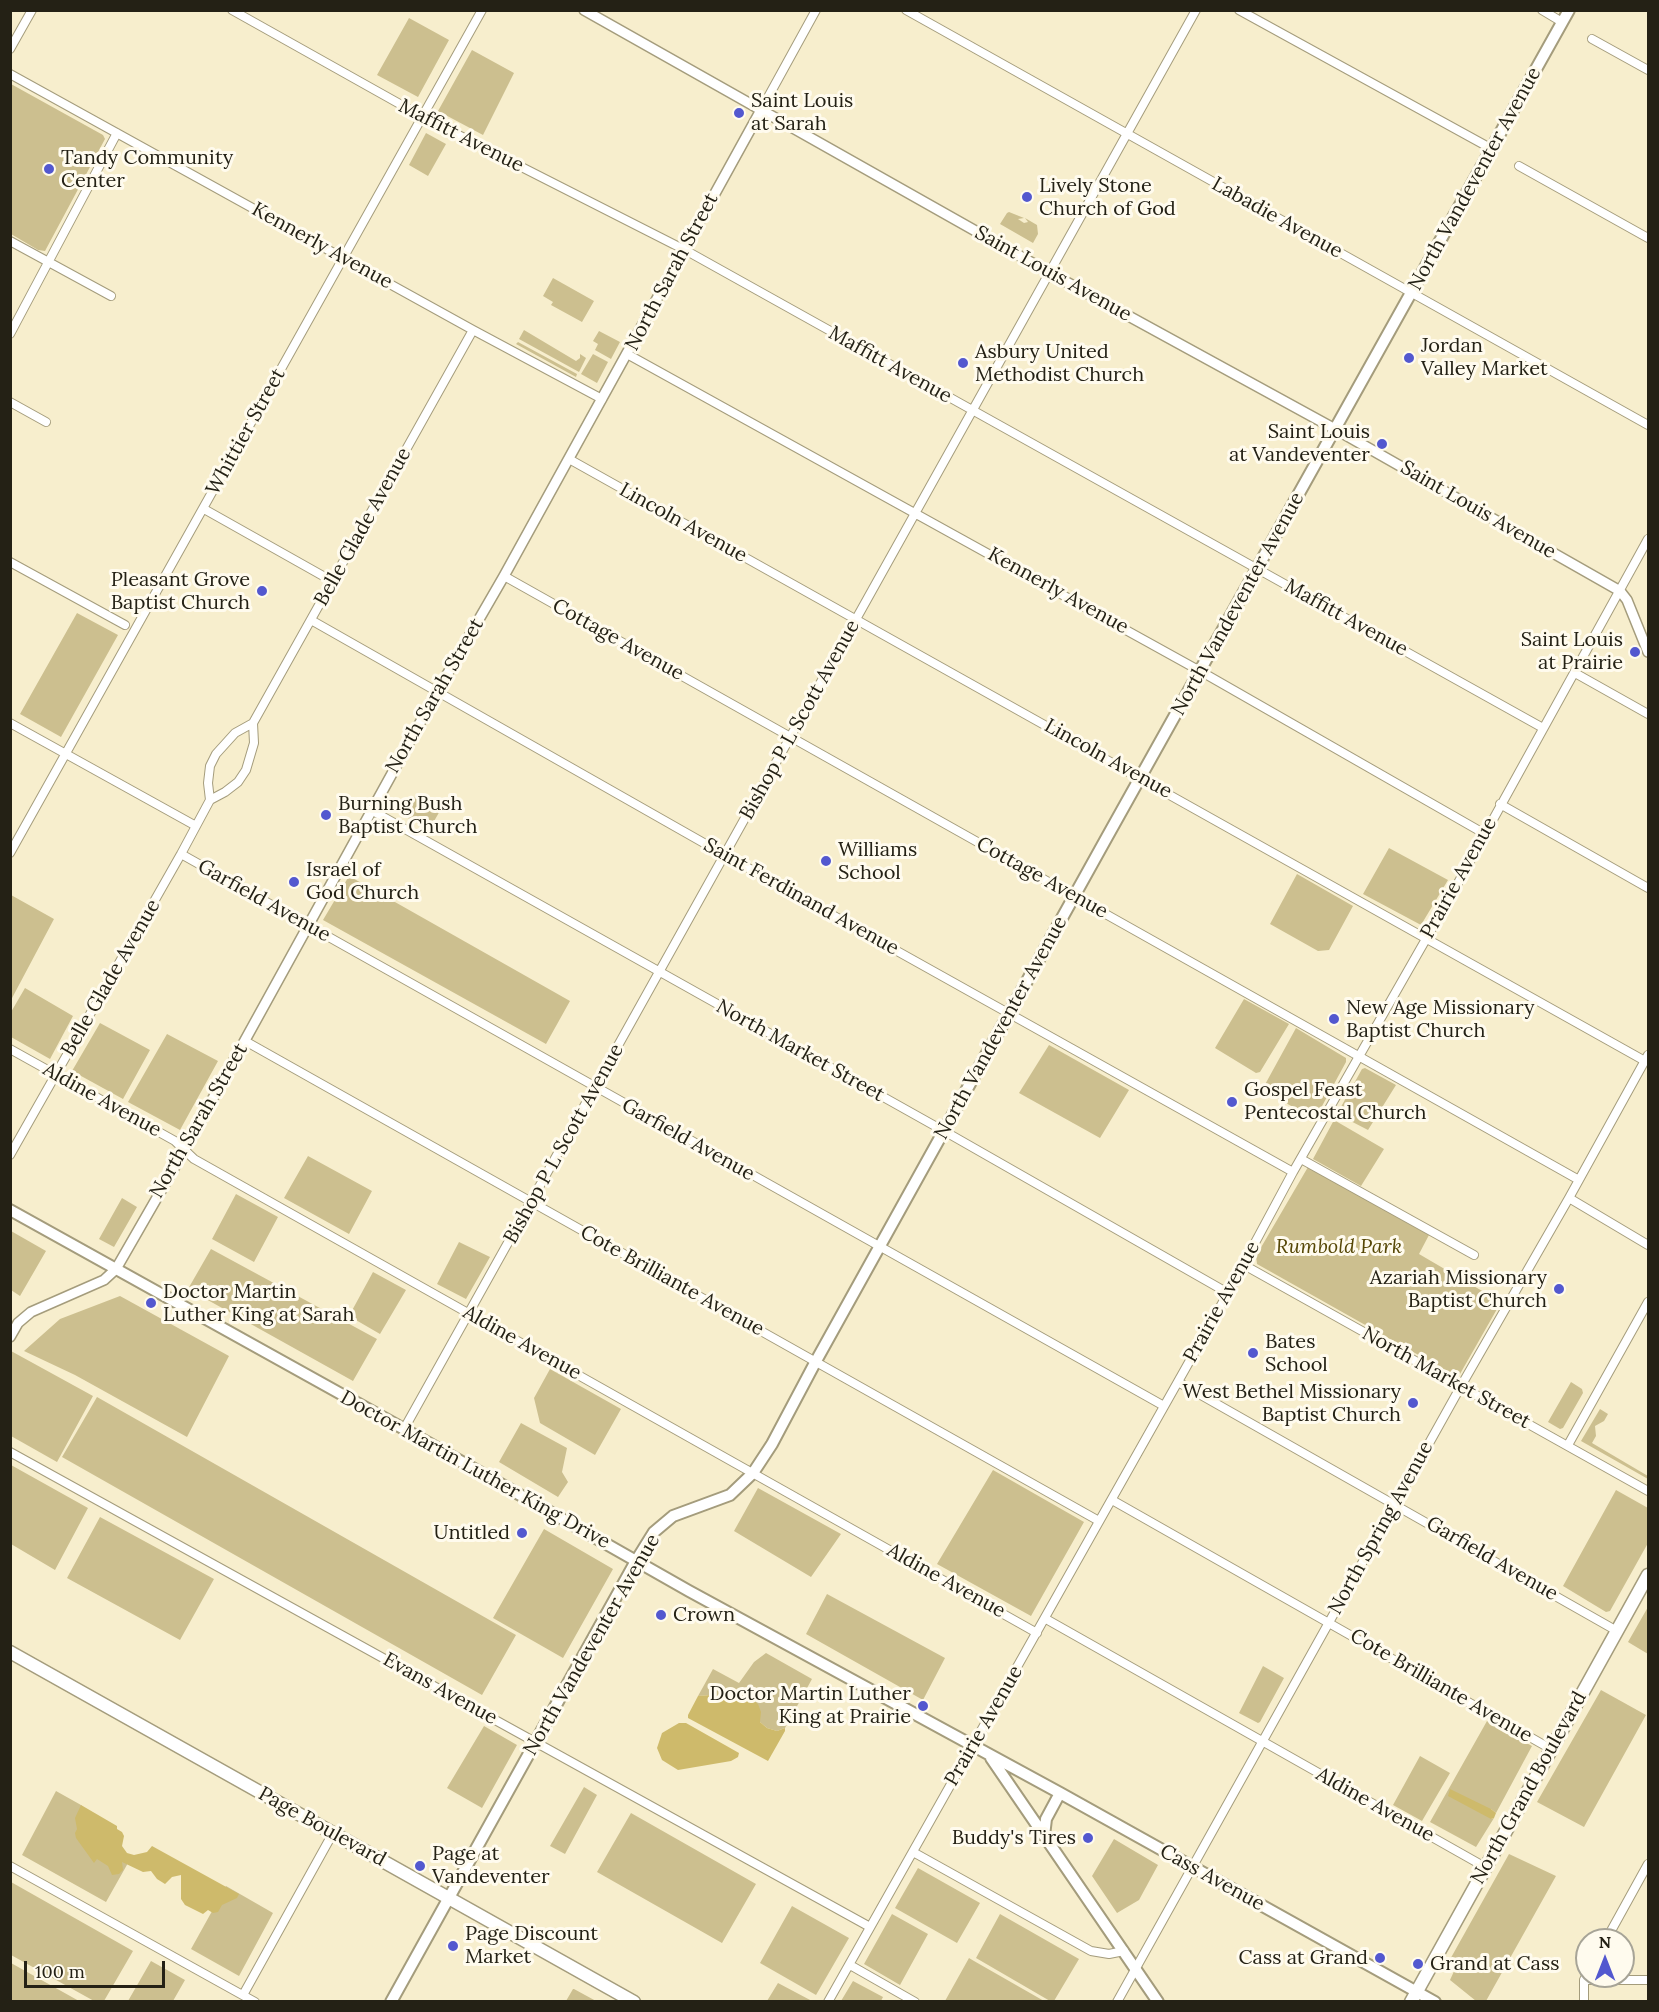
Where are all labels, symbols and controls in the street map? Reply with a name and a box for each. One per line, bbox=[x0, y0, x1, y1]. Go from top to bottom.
street label: North Vandeventer Avenue bbox=[1404, 63, 1546, 295]
place label: Saint Louis at Sarah bbox=[751, 89, 853, 136]
street label: Maffitt Avenue bbox=[394, 94, 528, 178]
marker: Saint Louis at Sarah bbox=[732, 106, 746, 120]
place label: Tandy Community Center bbox=[61, 146, 233, 193]
marker: Tandy Community Center bbox=[42, 162, 56, 176]
street label: Labadie Avenue bbox=[1207, 172, 1347, 264]
place label: Lively Stone Church of God bbox=[1039, 174, 1176, 221]
street label: North Sarah Street bbox=[620, 189, 724, 355]
marker: Lively Stone Church of God bbox=[1020, 190, 1034, 204]
street label: Kennerly Avenue bbox=[248, 197, 396, 295]
street label: Saint Louis Avenue bbox=[970, 221, 1136, 327]
street label: Maffitt Avenue bbox=[824, 321, 956, 409]
place label: Jordan Valley Market bbox=[1421, 334, 1548, 381]
place label: Asbury United Methodist Church bbox=[975, 340, 1144, 387]
marker: Jordan Valley Market bbox=[1402, 351, 1416, 365]
marker: Asbury United Methodist Church bbox=[956, 356, 970, 370]
street label: Whittier Street bbox=[201, 365, 291, 499]
place label: Saint Louis at Vandeventer bbox=[1229, 420, 1370, 467]
marker: Saint Louis at Vandeventer bbox=[1375, 437, 1389, 451]
street label: Belle Glade Avenue bbox=[310, 444, 416, 610]
street label: Saint Louis Avenue bbox=[1396, 456, 1560, 564]
street label: Lincoln Avenue bbox=[615, 478, 751, 568]
street label: North Vandeventer Avenue bbox=[1167, 488, 1309, 720]
street label: Kennerly Avenue bbox=[984, 542, 1132, 640]
place label: Pleasant Grove Baptist Church bbox=[111, 568, 250, 615]
street label: Maffitt Avenue bbox=[1280, 574, 1412, 662]
marker: Pleasant Grove Baptist Church bbox=[255, 584, 269, 598]
street label: Cottage Avenue bbox=[548, 594, 688, 686]
street label: North Sarah Street bbox=[381, 614, 489, 778]
street label: Bishop P L Scott Avenue bbox=[735, 616, 865, 824]
place label: Saint Louis at Prairie bbox=[1521, 628, 1623, 675]
marker: Saint Louis at Prairie bbox=[1628, 645, 1642, 659]
street label: Lincoln Avenue bbox=[1040, 714, 1176, 804]
place label: Burning Bush Baptist Church bbox=[338, 792, 477, 839]
marker: Burning Bush Baptist Church bbox=[319, 808, 333, 822]
street label: Prairie Avenue bbox=[1416, 813, 1502, 943]
street label: Cottage Avenue bbox=[972, 832, 1112, 924]
street label: Saint Ferdinand Avenue bbox=[699, 833, 903, 961]
place label: Williams School bbox=[838, 838, 917, 885]
marker: Williams School bbox=[819, 854, 833, 868]
street label: Garfield Avenue bbox=[193, 855, 335, 947]
place label: Israel of God Church bbox=[306, 858, 419, 905]
marker: Israel of God Church bbox=[287, 875, 301, 889]
street label: Belle Glade Avenue bbox=[56, 895, 166, 1061]
street label: North Vandeventer Avenue bbox=[930, 912, 1072, 1144]
street label: North Market Street bbox=[712, 995, 888, 1107]
place label: New Age Missionary Baptist Church bbox=[1346, 996, 1534, 1043]
marker: New Age Missionary Baptist Church bbox=[1327, 1012, 1341, 1026]
street label: North Sarah Street bbox=[145, 1039, 253, 1203]
street label: Bishop P L Scott Avenue bbox=[499, 1040, 629, 1248]
street label: Aldine Avenue bbox=[39, 1058, 165, 1142]
place label: Gospel Feast Pentecostal Church bbox=[1244, 1078, 1426, 1125]
street label: Garfield Avenue bbox=[617, 1094, 759, 1186]
marker: Gospel Feast Pentecostal Church bbox=[1225, 1095, 1239, 1109]
street label: Cote Brilliante Avenue bbox=[576, 1220, 768, 1342]
park label: Rumbold Park bbox=[1276, 1235, 1402, 1259]
street label: Prairie Avenue bbox=[1179, 1237, 1265, 1367]
place label: Azariah Missionary Baptist Church bbox=[1370, 1266, 1547, 1313]
place label: Doctor Martin Luther King at Sarah bbox=[163, 1280, 354, 1327]
marker: Azariah Missionary Baptist Church bbox=[1552, 1282, 1566, 1296]
marker: Doctor Martin Luther King at Sarah bbox=[144, 1296, 158, 1310]
street label: Aldine Avenue bbox=[459, 1301, 585, 1385]
street label: North Market Street bbox=[1358, 1322, 1534, 1434]
place label: Bates School bbox=[1265, 1330, 1328, 1377]
marker: Bates School bbox=[1246, 1346, 1260, 1360]
place label: West Bethel Missionary Baptist Church bbox=[1183, 1380, 1401, 1427]
street label: Doctor Martin Luther King Drive bbox=[336, 1386, 614, 1554]
marker: West Bethel Missionary Baptist Church bbox=[1406, 1396, 1420, 1410]
street label: North Spring Avenue bbox=[1323, 1437, 1439, 1619]
street label: Garfield Avenue bbox=[1422, 1512, 1562, 1606]
place label: Untitled bbox=[433, 1521, 510, 1545]
marker: Untitled bbox=[515, 1526, 529, 1540]
street label: North Vandeventer Avenue bbox=[519, 1530, 665, 1760]
street label: Aldine Avenue bbox=[883, 1539, 1009, 1623]
place label: Crown bbox=[673, 1603, 735, 1627]
marker: Crown bbox=[654, 1608, 668, 1622]
street label: Cote Brilliante Avenue bbox=[1346, 1624, 1536, 1748]
street label: Evans Avenue bbox=[379, 1648, 501, 1730]
street label: Prairie Avenue bbox=[940, 1662, 1028, 1790]
place label: Doctor Martin Luther King at Prairie bbox=[710, 1682, 911, 1729]
street label: North Grand Boulevard bbox=[1466, 1687, 1592, 1889]
marker: Doctor Martin Luther King at Prairie bbox=[916, 1699, 930, 1713]
street label: Aldine Avenue bbox=[1312, 1763, 1438, 1847]
street label: Page Boulevard bbox=[254, 1782, 390, 1872]
place label: Buddy's Tires bbox=[952, 1826, 1076, 1850]
marker: Buddy's Tires bbox=[1081, 1831, 1095, 1845]
street label: Cass Avenue bbox=[1155, 1839, 1269, 1917]
place label: Page at Vandeventer bbox=[432, 1842, 550, 1889]
marker: Page at Vandeventer bbox=[413, 1859, 427, 1873]
place label: Page Discount Market bbox=[465, 1922, 598, 1969]
north arrow bbox=[1575, 1928, 1635, 1988]
text: N bbox=[1599, 1932, 1611, 1952]
marker: Page Discount Market bbox=[446, 1939, 460, 1953]
place label: Cass at Grand bbox=[1239, 1946, 1368, 1970]
scale bar bbox=[27, 1949, 168, 1987]
marker: Cass at Grand bbox=[1373, 1951, 1387, 1965]
place label: Grand at Cass bbox=[1430, 1952, 1559, 1976]
marker: Grand at Cass bbox=[1411, 1957, 1425, 1971]
text: 100 m bbox=[35, 1960, 85, 1983]

